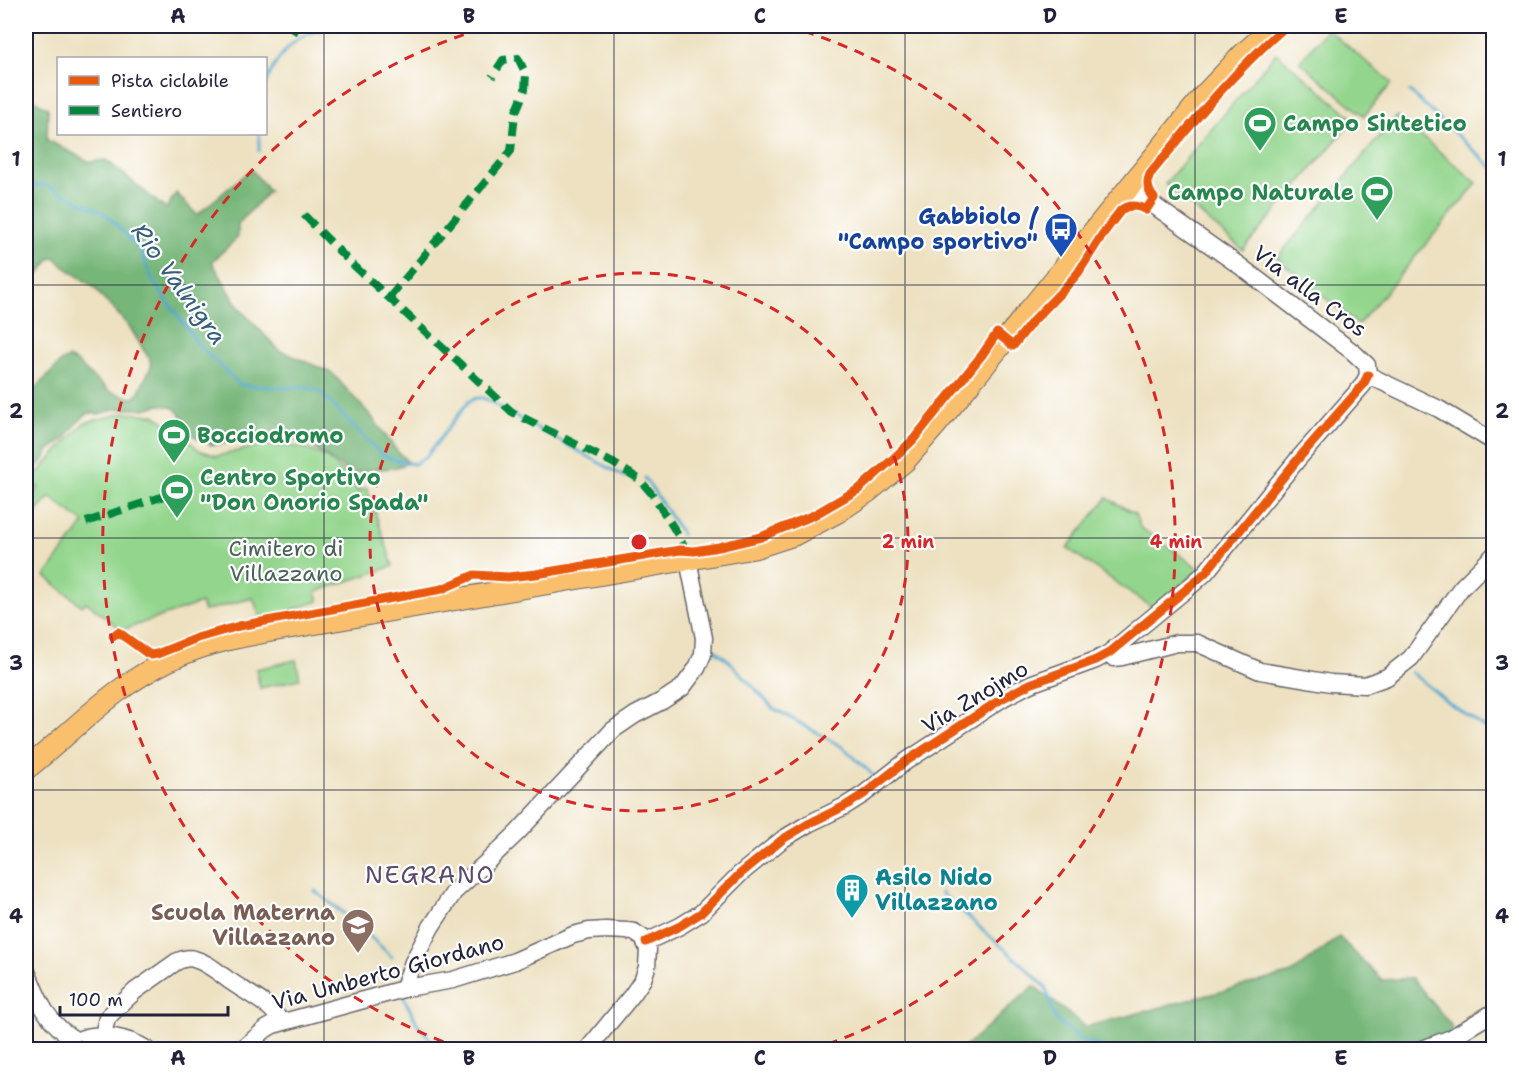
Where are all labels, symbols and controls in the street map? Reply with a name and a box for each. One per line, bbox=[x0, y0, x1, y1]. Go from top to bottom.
text: A bbox=[170, 3, 186, 29]
text: B bbox=[463, 3, 475, 29]
text: C bbox=[754, 3, 766, 29]
text: D bbox=[1043, 3, 1057, 29]
text: E bbox=[1334, 3, 1348, 29]
legend bbox=[57, 57, 267, 135]
text: Pista ciclabile bbox=[111, 69, 229, 93]
text: Sentiero bbox=[111, 99, 182, 123]
sports icon: Campo Sintetico bbox=[1242, 105, 1278, 152]
place label: Campo Sintetico bbox=[1283, 109, 1467, 138]
text: 1 bbox=[11, 146, 21, 172]
text: 1 bbox=[1497, 146, 1507, 172]
sports icon: Campo Naturale bbox=[1359, 174, 1395, 221]
place label: Campo Naturale bbox=[1168, 178, 1354, 207]
place label: Gabbiolo / "Campo sportivo" bbox=[838, 202, 1040, 256]
bus stop icon: Gabbiolo / "Campo sportivo" bbox=[1043, 211, 1079, 258]
water label: Rio Valnigra bbox=[124, 217, 234, 351]
street label: Via alla Cros bbox=[1247, 239, 1373, 343]
text: 2 bbox=[9, 398, 23, 424]
text: 2 bbox=[1495, 398, 1509, 424]
sports icon: Bocciodromo bbox=[156, 417, 192, 464]
place label: Bocciodromo bbox=[197, 421, 344, 450]
place label: Centro Sportivo "Don Onorio Spada" bbox=[200, 463, 429, 517]
sports icon: Centro Sportivo "Don Onorio Spada" bbox=[159, 472, 195, 519]
text: 2 min bbox=[882, 530, 934, 554]
text: 4 min bbox=[1150, 530, 1202, 554]
centre of rings bbox=[629, 532, 649, 552]
park label: Cimitero di Villazzano bbox=[228, 534, 344, 588]
text: 3 bbox=[9, 650, 23, 676]
text: 3 bbox=[1495, 650, 1509, 676]
street label: Via Znojmo bbox=[916, 654, 1034, 740]
district label: NEGRANO bbox=[365, 859, 495, 891]
place label: Asilo Nido Villazzano bbox=[875, 863, 998, 917]
building icon: Asilo Nido Villazzano bbox=[834, 872, 870, 919]
place label: Scuola Materna Villazzano bbox=[151, 898, 335, 952]
text: 4 bbox=[9, 903, 23, 929]
text: 4 bbox=[1495, 903, 1509, 929]
school or university icon: Scuola Materna Villazzano bbox=[340, 907, 376, 954]
street label: Via Umberto Giordano bbox=[269, 927, 507, 1017]
scale bar bbox=[60, 979, 228, 1017]
text: 100 m bbox=[69, 988, 123, 1012]
text: A bbox=[170, 1045, 186, 1071]
text: B bbox=[463, 1045, 475, 1071]
text: C bbox=[754, 1045, 766, 1071]
text: D bbox=[1043, 1045, 1057, 1071]
text: E bbox=[1334, 1045, 1348, 1071]

